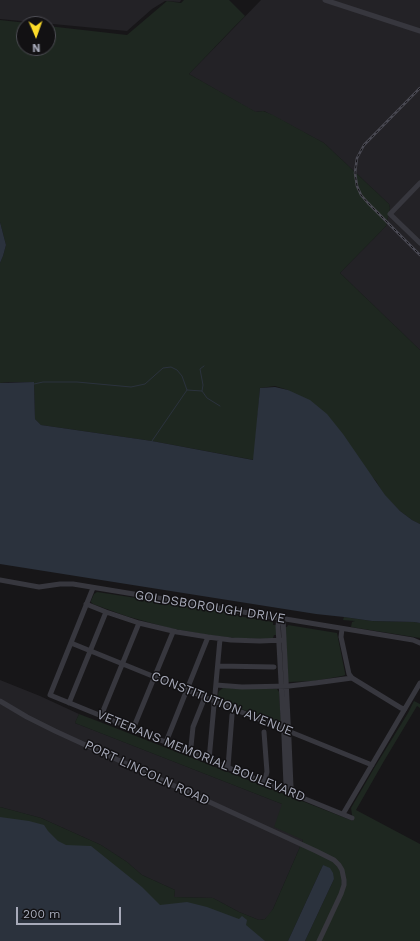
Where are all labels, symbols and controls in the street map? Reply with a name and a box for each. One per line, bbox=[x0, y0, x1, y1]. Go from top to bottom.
north arrow bbox=[16, 16, 56, 56]
text: N bbox=[32, 41, 41, 54]
street label: GOLDSBOROUGH DRIVE bbox=[134, 587, 286, 627]
street label: CONSTITUTION AVENUE bbox=[149, 668, 295, 740]
street label: VETERANS MEMORIAL BOULEVARD bbox=[94, 707, 308, 805]
street label: PORT LINCOLN ROAD bbox=[82, 737, 212, 809]
scale bar bbox=[18, 899, 123, 925]
text: 200 m bbox=[23, 907, 60, 921]

